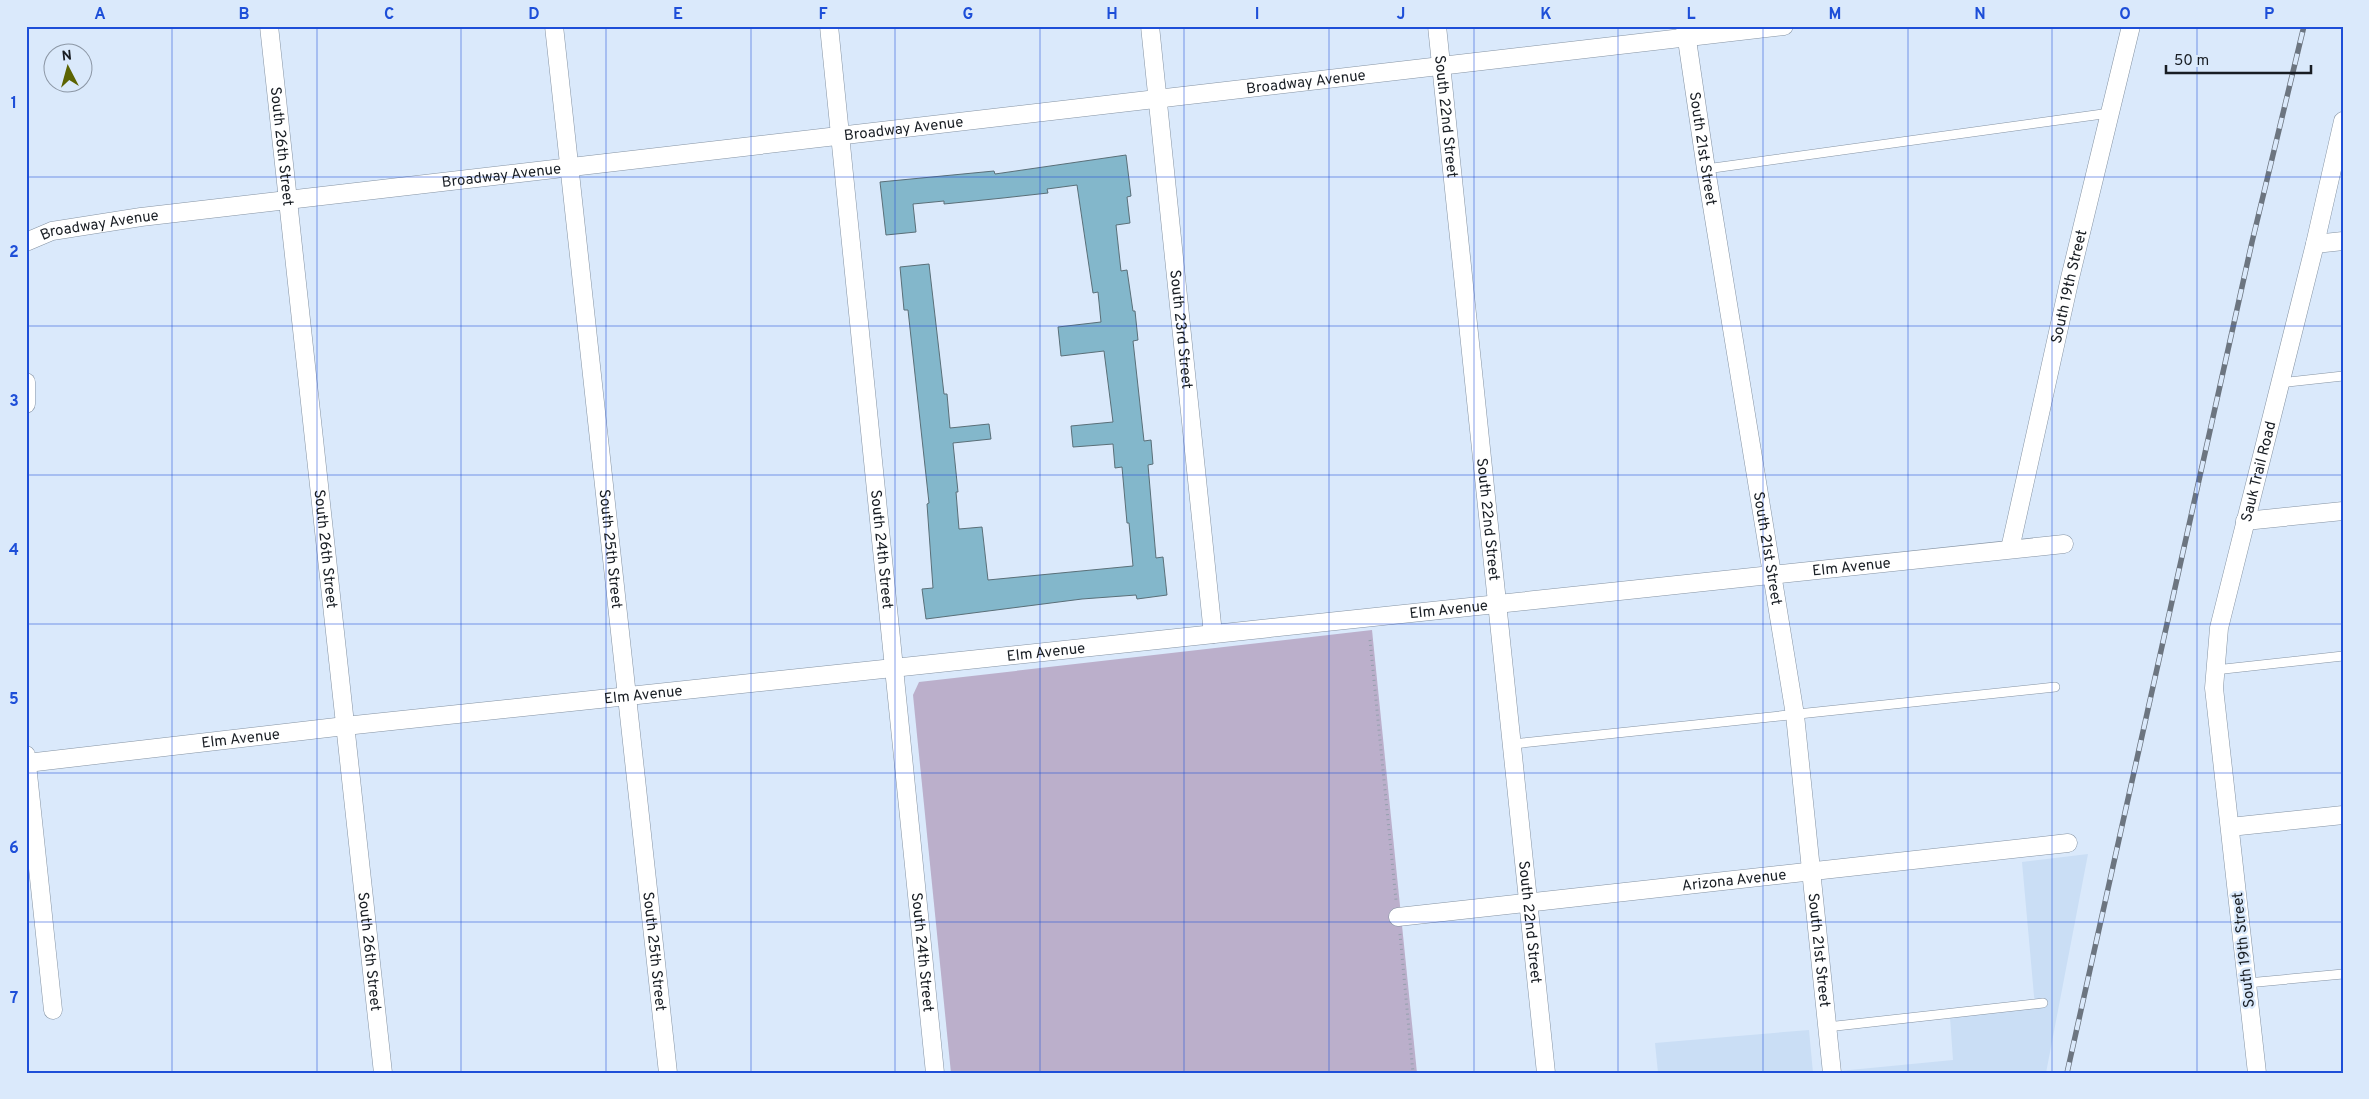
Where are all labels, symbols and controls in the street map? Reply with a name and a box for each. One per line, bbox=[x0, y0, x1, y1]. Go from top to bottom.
text: A bbox=[94, 5, 106, 25]
text: B bbox=[238, 5, 250, 25]
text: C bbox=[384, 5, 394, 25]
text: D bbox=[528, 5, 540, 25]
text: E bbox=[673, 5, 683, 25]
text: F bbox=[818, 5, 828, 25]
text: G bbox=[963, 5, 973, 25]
text: H bbox=[1106, 5, 1118, 25]
text: I bbox=[1255, 5, 1259, 25]
text: J bbox=[1397, 5, 1405, 25]
text: K bbox=[1540, 5, 1552, 25]
text: L bbox=[1686, 5, 1696, 25]
text: M bbox=[1829, 5, 1841, 25]
text: N bbox=[1974, 5, 1986, 25]
text: O bbox=[2119, 5, 2131, 25]
text: P bbox=[2264, 5, 2274, 25]
north arrow bbox=[42, 42, 92, 92]
scale bar bbox=[2166, 42, 2312, 74]
text: N bbox=[61, 48, 73, 66]
text: 50 m bbox=[2174, 52, 2209, 71]
street label: South 22nd Street bbox=[1429, 54, 1461, 179]
street label: Broadway Avenue bbox=[1245, 67, 1367, 99]
street label: South 26th Street bbox=[265, 86, 297, 207]
street label: South 21st Street bbox=[1684, 91, 1720, 207]
text: 1 bbox=[11, 94, 17, 114]
street label: Broadway Avenue bbox=[843, 113, 964, 146]
street label: Broadway Avenue bbox=[441, 160, 562, 193]
street label: Broadway Avenue bbox=[38, 207, 160, 246]
street label: South 19th Street bbox=[2048, 228, 2092, 345]
text: 2 bbox=[9, 243, 19, 263]
street label: South 23rd Street bbox=[1164, 269, 1196, 390]
text: 3 bbox=[9, 392, 19, 412]
street label: Sauk Trail Road bbox=[2238, 419, 2281, 524]
street label: South 22nd Street bbox=[1471, 457, 1503, 582]
street label: South 25th Street bbox=[593, 488, 625, 610]
street label: South 26th Street bbox=[309, 489, 340, 610]
street label: South 24th Street bbox=[865, 489, 896, 610]
street label: South 21st Street bbox=[1748, 491, 1785, 607]
text: 4 bbox=[9, 541, 19, 561]
street label: Elm Avenue bbox=[1811, 554, 1892, 582]
street label: Elm Avenue bbox=[1409, 597, 1489, 624]
street label: Elm Avenue bbox=[1006, 640, 1086, 667]
street label: Elm Avenue bbox=[603, 682, 684, 710]
text: 5 bbox=[9, 690, 19, 710]
street label: Elm Avenue bbox=[201, 726, 281, 754]
text: 6 bbox=[9, 839, 19, 859]
street label: South 22nd Street bbox=[1513, 860, 1545, 985]
street label: Arizona Avenue bbox=[1681, 866, 1787, 897]
street label: South 26th Street bbox=[352, 891, 384, 1012]
street label: South 25th Street bbox=[637, 891, 669, 1012]
street label: South 19th Street bbox=[2229, 891, 2260, 1009]
street label: South 24th Street bbox=[906, 892, 937, 1013]
street label: South 21st Street bbox=[1802, 892, 1833, 1008]
text: 7 bbox=[10, 989, 18, 1009]

